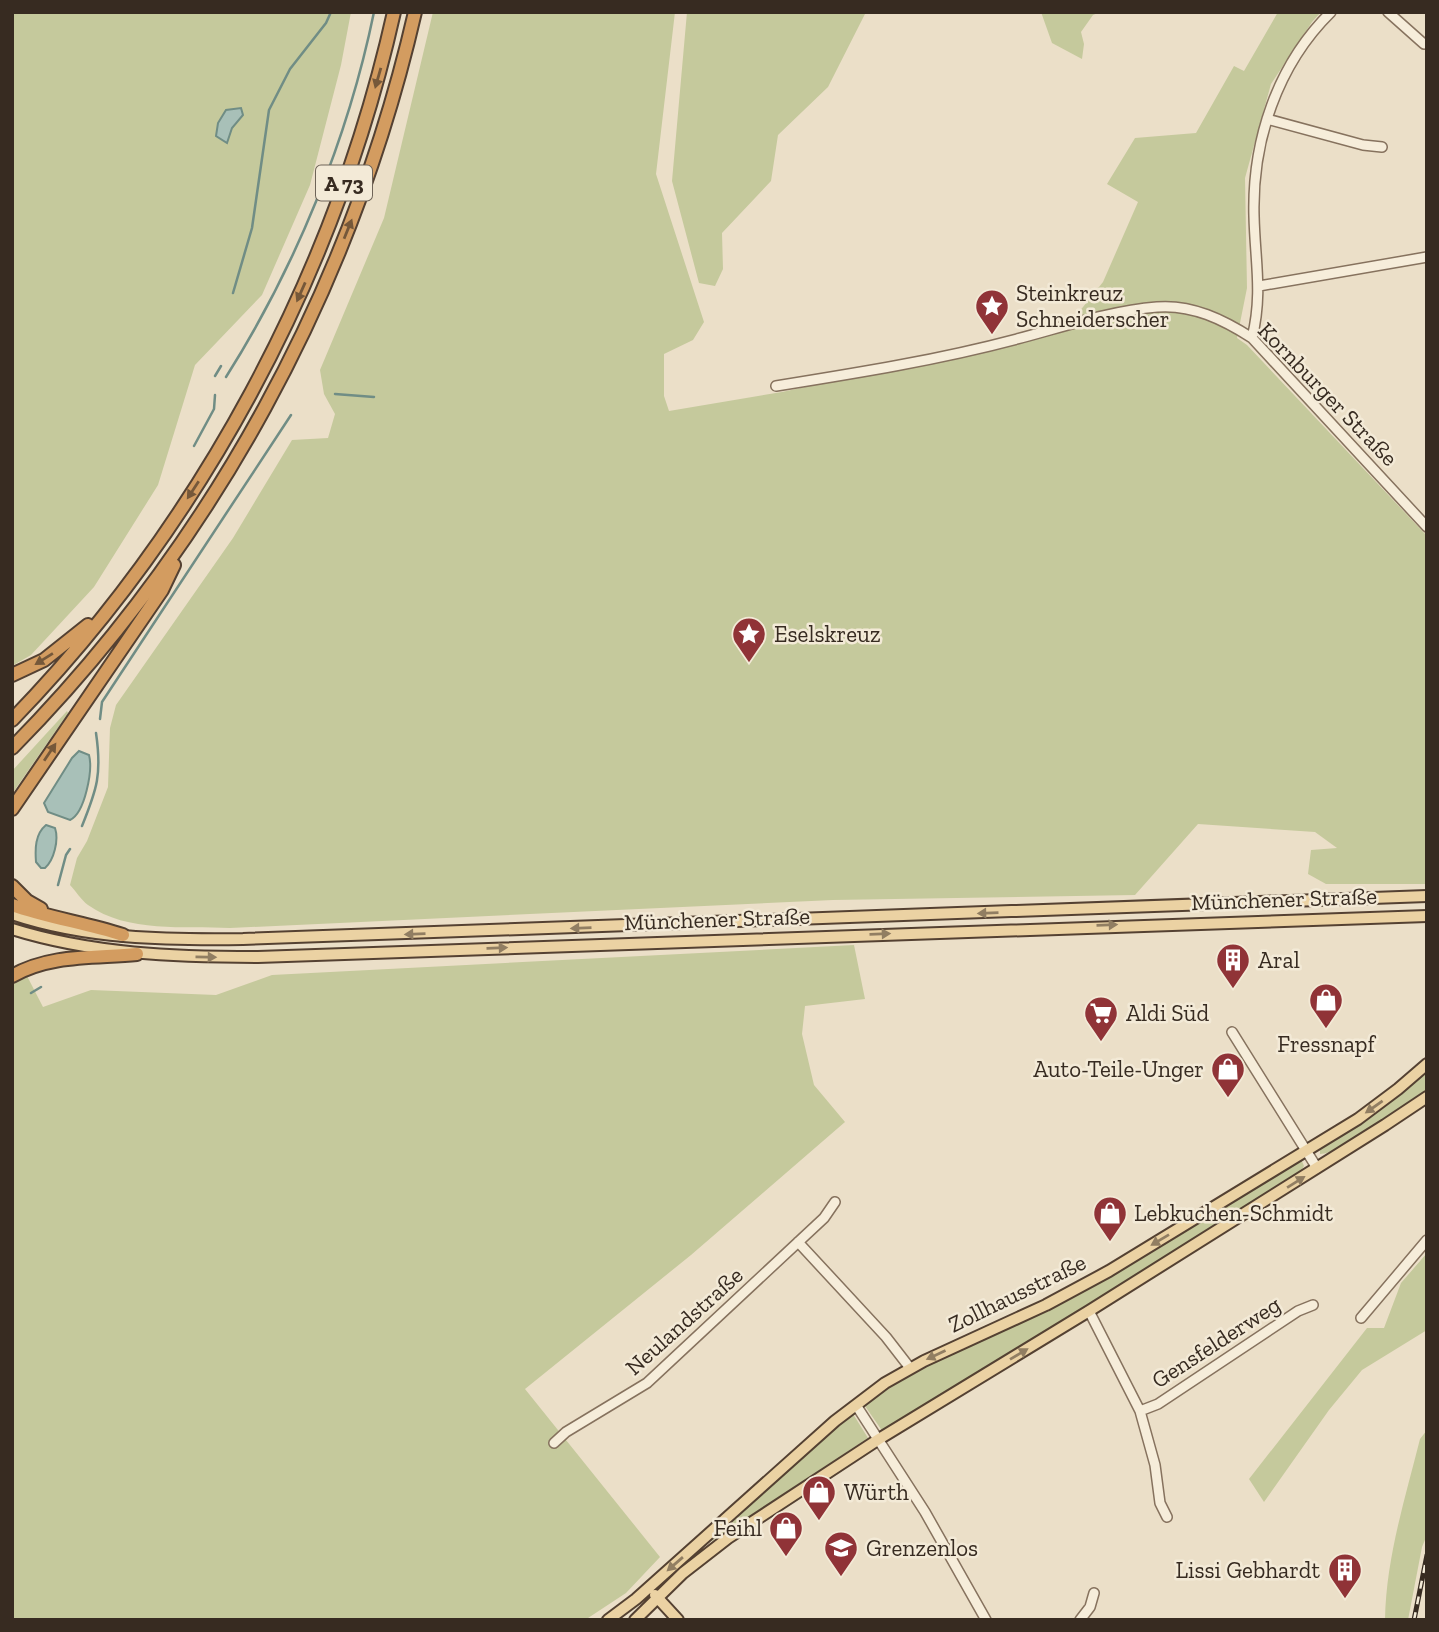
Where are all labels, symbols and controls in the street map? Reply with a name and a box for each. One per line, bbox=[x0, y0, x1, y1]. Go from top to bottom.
one-way arrow bbox=[372, 68, 382, 89]
road number: A 73 bbox=[316, 166, 372, 200]
one-way arrow bbox=[343, 218, 354, 239]
place label: Steinkreuz Schneiderscher bbox=[1016, 279, 1169, 333]
one-way arrow bbox=[295, 282, 307, 302]
place icon: Steinkreuz Schneiderscher bbox=[973, 287, 1011, 336]
street label: Kornburger Straße bbox=[1252, 316, 1404, 472]
one-way arrow bbox=[187, 481, 200, 500]
place icon: Eselskreuz bbox=[730, 615, 768, 664]
place label: Eselskreuz bbox=[774, 620, 881, 648]
one-way arrow bbox=[34, 653, 53, 666]
one-way arrow bbox=[43, 743, 57, 761]
street label: Münchener Straße bbox=[1191, 882, 1377, 916]
street label: Münchener Straße bbox=[624, 902, 810, 936]
one-way arrow bbox=[977, 907, 999, 918]
one-way arrow bbox=[1096, 920, 1118, 931]
one-way arrow bbox=[570, 922, 592, 933]
one-way arrow bbox=[404, 928, 426, 940]
one-way arrow bbox=[869, 928, 891, 939]
building icon: Aral bbox=[1214, 941, 1252, 990]
one-way arrow bbox=[486, 942, 508, 953]
place label: Aral bbox=[1258, 946, 1300, 974]
one-way arrow bbox=[195, 951, 217, 963]
shop icon: Fressnapf bbox=[1307, 981, 1345, 1030]
supermarket icon: Aldi Süd bbox=[1082, 994, 1120, 1043]
place label: Aldi Süd bbox=[1126, 999, 1209, 1027]
place label: Fressnapf bbox=[1277, 1030, 1377, 1058]
shop icon: Auto-Teile-Unger bbox=[1209, 1050, 1247, 1099]
place label: Auto-Teile-Unger bbox=[1033, 1055, 1204, 1083]
one-way arrow bbox=[1365, 1100, 1383, 1114]
one-way arrow bbox=[1286, 1175, 1305, 1188]
shop icon: Lebkuchen-Schmidt bbox=[1091, 1194, 1129, 1243]
place label: Lebkuchen-Schmidt bbox=[1134, 1199, 1333, 1227]
one-way arrow bbox=[1151, 1234, 1170, 1246]
street label: Zollhausstraße bbox=[944, 1248, 1090, 1338]
street label: Neulandstraße bbox=[619, 1261, 749, 1381]
street label: Gensfelderweg bbox=[1146, 1290, 1286, 1394]
one-way arrow bbox=[1010, 1347, 1029, 1360]
one-way arrow bbox=[926, 1350, 947, 1361]
shop icon: Würth bbox=[800, 1473, 838, 1522]
place label: Würth bbox=[844, 1478, 909, 1506]
shop icon: Feihl bbox=[767, 1509, 805, 1558]
place label: Feihl bbox=[713, 1514, 762, 1542]
school or university icon: Grenzenlos bbox=[822, 1529, 860, 1578]
place label: Grenzenlos bbox=[866, 1534, 978, 1562]
building icon: Lissi Gebhardt bbox=[1326, 1551, 1364, 1600]
one-way arrow bbox=[666, 1556, 684, 1572]
place label: Lissi Gebhardt bbox=[1175, 1556, 1320, 1584]

